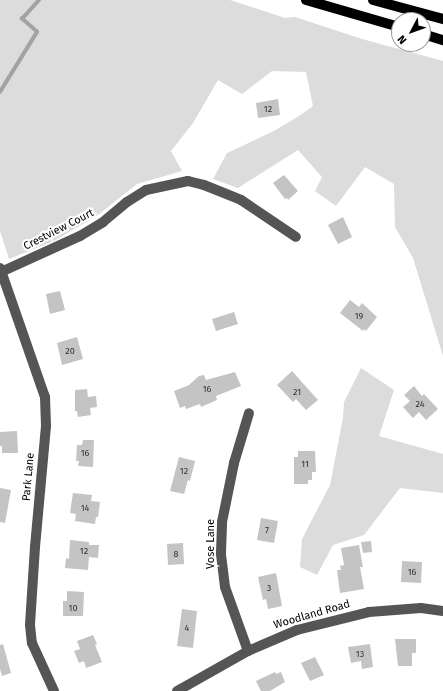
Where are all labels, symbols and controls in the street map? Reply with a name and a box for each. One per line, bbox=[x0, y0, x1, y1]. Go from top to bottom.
north arrow bbox=[391, 12, 431, 52]
text: N bbox=[395, 33, 410, 47]
house number: 12 bbox=[264, 104, 272, 114]
street label: Crestview Court bbox=[22, 207, 96, 253]
house number: 19 bbox=[355, 311, 363, 321]
house number: 20 bbox=[65, 346, 75, 356]
house number: 16 bbox=[203, 384, 211, 394]
house number: 21 bbox=[293, 387, 301, 397]
house number: 24 bbox=[416, 399, 424, 409]
house number: 16 bbox=[81, 448, 89, 458]
street label: Park Lane bbox=[20, 452, 38, 502]
house number: 11 bbox=[301, 459, 309, 469]
house number: 12 bbox=[180, 466, 188, 476]
house number: 14 bbox=[81, 503, 89, 513]
street label: Vose Lane bbox=[204, 519, 218, 569]
house number: 7 bbox=[265, 525, 269, 535]
house number: 12 bbox=[80, 546, 88, 556]
house number: 8 bbox=[174, 549, 178, 559]
house number: 16 bbox=[408, 567, 416, 577]
house number: 3 bbox=[267, 583, 271, 593]
street label: Woodland Road bbox=[272, 598, 352, 632]
house number: 10 bbox=[69, 603, 77, 613]
house number: 4 bbox=[185, 623, 189, 633]
house number: 13 bbox=[356, 649, 364, 659]

